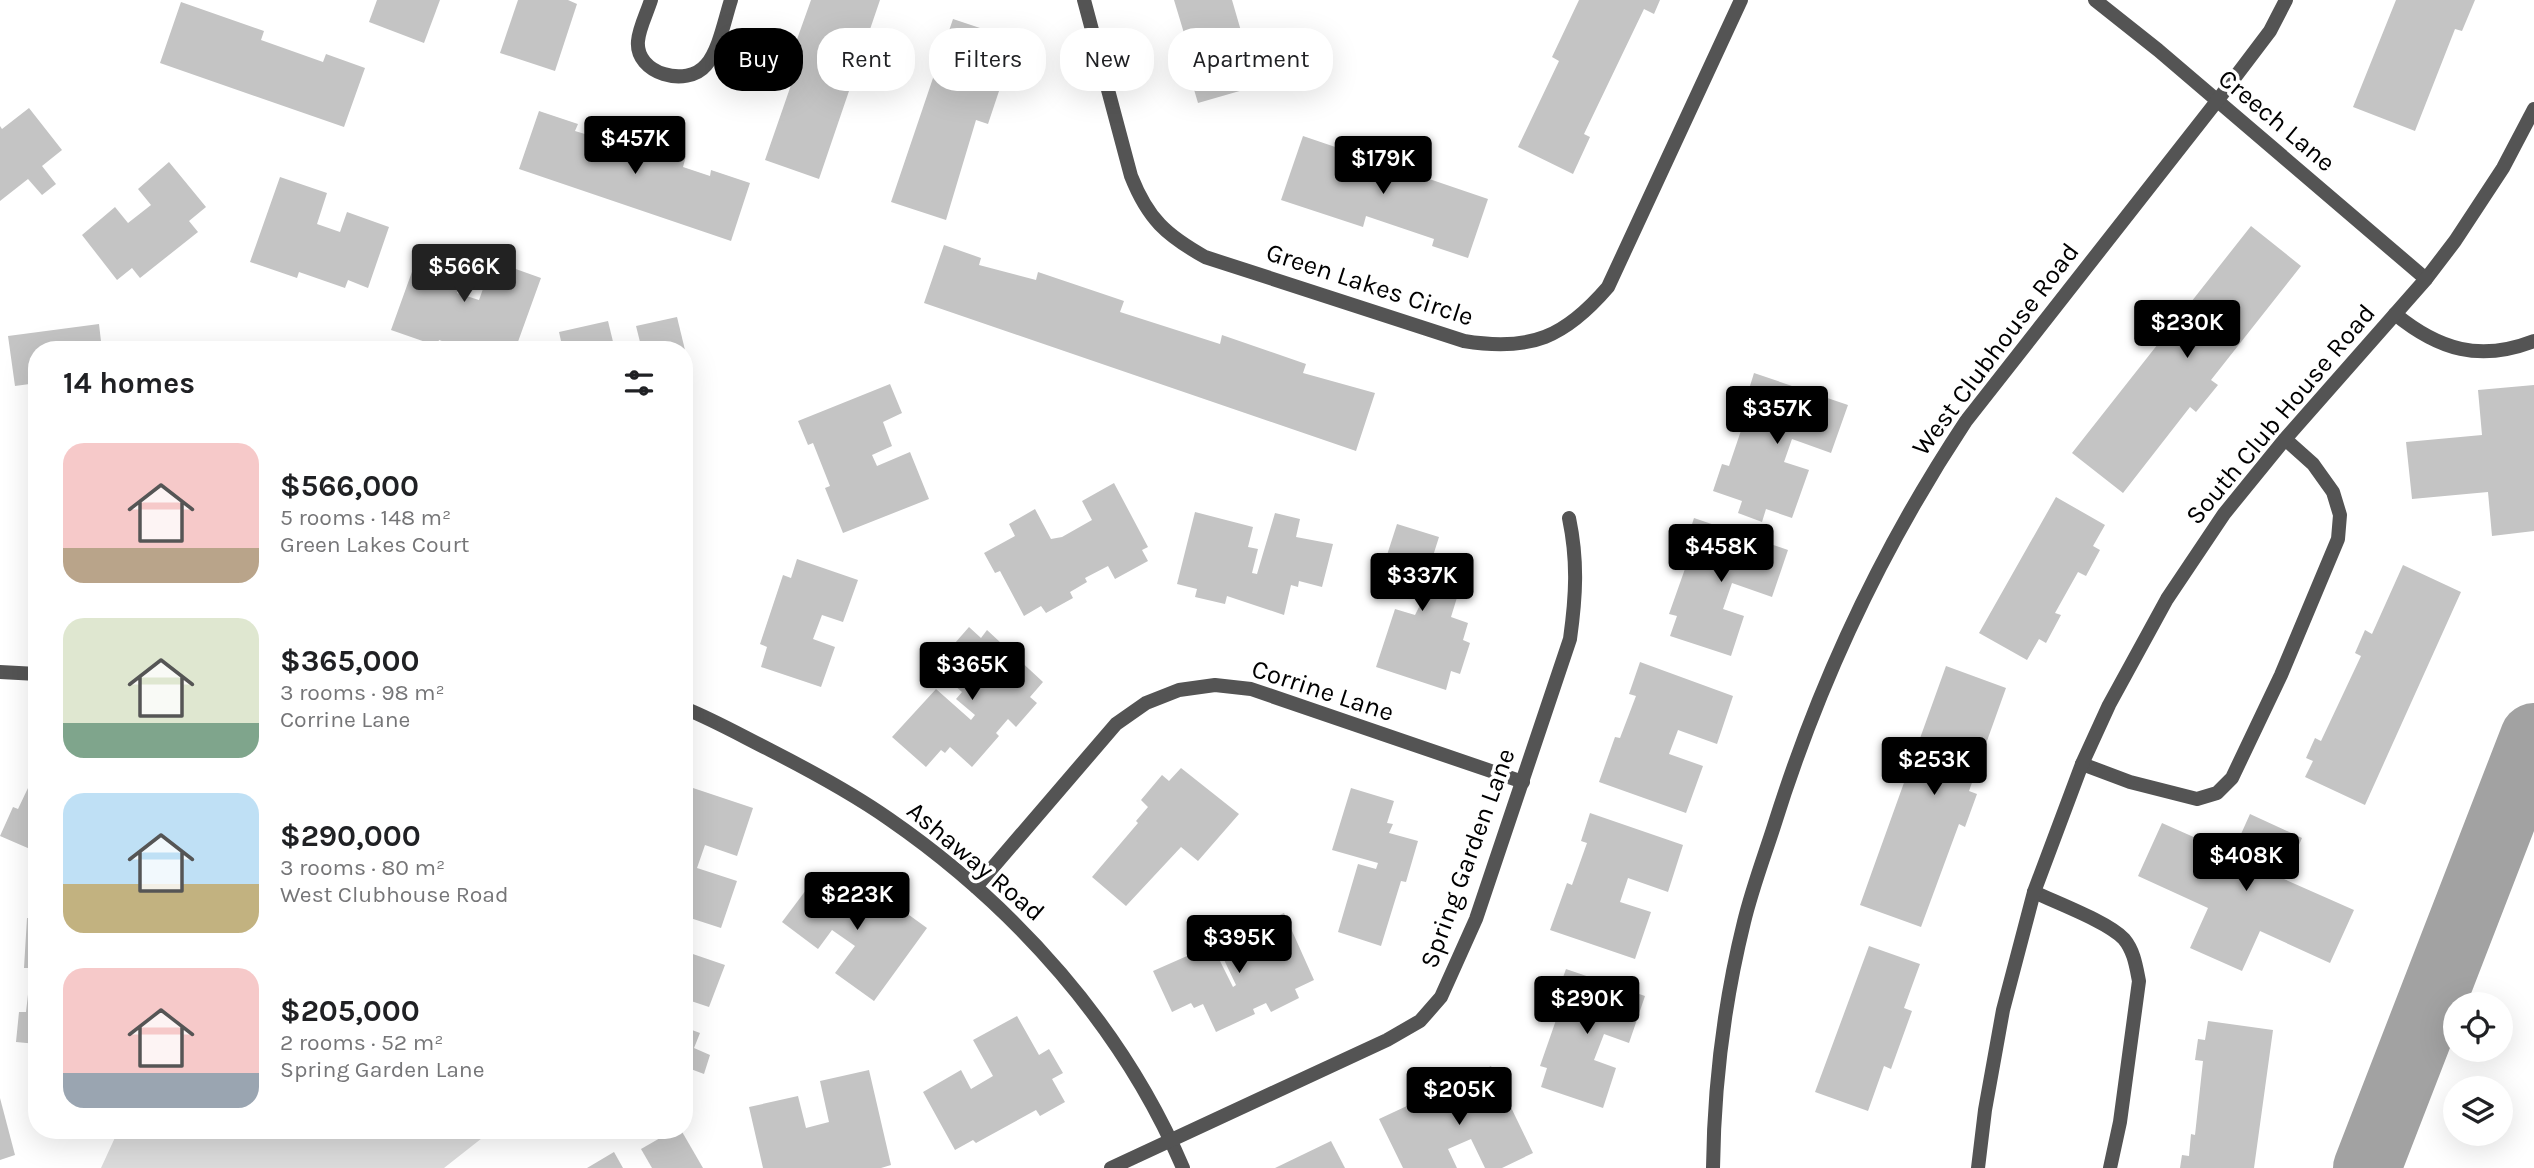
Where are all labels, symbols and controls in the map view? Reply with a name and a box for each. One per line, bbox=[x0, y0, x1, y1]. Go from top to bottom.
chip: Buy bbox=[714, 28, 803, 91]
chip: Rent bbox=[817, 28, 915, 91]
chip: Filters bbox=[929, 28, 1046, 91]
chip: New bbox=[1060, 28, 1154, 91]
chip: Apartment bbox=[1168, 28, 1333, 91]
street label: Creech Lane bbox=[2212, 63, 2341, 178]
pin: $457K bbox=[586, 116, 684, 176]
text: $457K bbox=[600, 125, 670, 152]
pin: $179K bbox=[1334, 136, 1432, 196]
text: $179K bbox=[1351, 145, 1415, 172]
street label: Green Lakes Circle bbox=[1262, 236, 1477, 333]
street label: West Clubhouse Road bbox=[1905, 237, 2086, 462]
pin: $566K bbox=[415, 244, 513, 304]
text: $566K bbox=[428, 253, 500, 280]
street label: South Club House Road bbox=[2179, 298, 2382, 531]
pin: $230K bbox=[2138, 300, 2236, 360]
text: $230K bbox=[2150, 309, 2224, 336]
icon: filters bbox=[620, 364, 658, 402]
text: 14 homes bbox=[63, 365, 195, 401]
pin: $357K bbox=[1728, 386, 1826, 446]
text: $357K bbox=[1742, 395, 1812, 422]
text: $566,000 bbox=[280, 468, 419, 504]
icon: home bbox=[119, 471, 203, 555]
text: 5 rooms · 148 m² bbox=[280, 504, 451, 531]
pin: $458K bbox=[1672, 524, 1770, 584]
text: Green Lakes Court bbox=[280, 531, 469, 558]
text: $458K bbox=[1685, 533, 1757, 560]
pin: $337K bbox=[1373, 554, 1471, 613]
text: $337K bbox=[1387, 562, 1457, 589]
pin: $365K bbox=[923, 642, 1021, 702]
text: $365,000 bbox=[280, 643, 420, 679]
icon: home bbox=[119, 646, 203, 730]
text: $365K bbox=[936, 651, 1008, 678]
street label: Corrine Lane bbox=[1248, 653, 1398, 728]
text: 3 rooms · 98 m² bbox=[280, 679, 445, 706]
text: Corrine Lane bbox=[280, 706, 410, 733]
pin: $253K bbox=[1885, 738, 1983, 797]
street label: Spring Garden Lane bbox=[1413, 744, 1522, 972]
text: $253K bbox=[1898, 746, 1970, 773]
street label: Ashaway Road bbox=[901, 795, 1051, 928]
text: $290,000 bbox=[280, 818, 421, 854]
icon: home bbox=[119, 821, 203, 905]
pin: $408K bbox=[2197, 834, 2295, 893]
text: $408K bbox=[2209, 842, 2283, 869]
text: 3 rooms · 80 m² bbox=[280, 854, 445, 881]
pin: $223K bbox=[808, 872, 906, 932]
text: West Clubhouse Road bbox=[280, 881, 509, 908]
text: $223K bbox=[820, 881, 894, 908]
pin: $395K bbox=[1190, 916, 1288, 975]
text: $395K bbox=[1203, 924, 1275, 951]
pin: $290K bbox=[1538, 976, 1636, 1036]
text: $290K bbox=[1550, 985, 1624, 1012]
map controls bbox=[2443, 992, 2513, 1146]
button: locate bbox=[2443, 992, 2513, 1062]
text: $205,000 bbox=[280, 993, 420, 1029]
icon: home bbox=[119, 996, 203, 1080]
text: 2 rooms · 52 m² bbox=[280, 1029, 443, 1056]
text: Spring Garden Lane bbox=[280, 1056, 485, 1083]
pin: $205K bbox=[1410, 1068, 1508, 1127]
text: $205K bbox=[1423, 1076, 1495, 1103]
button: layers bbox=[2443, 1076, 2513, 1146]

